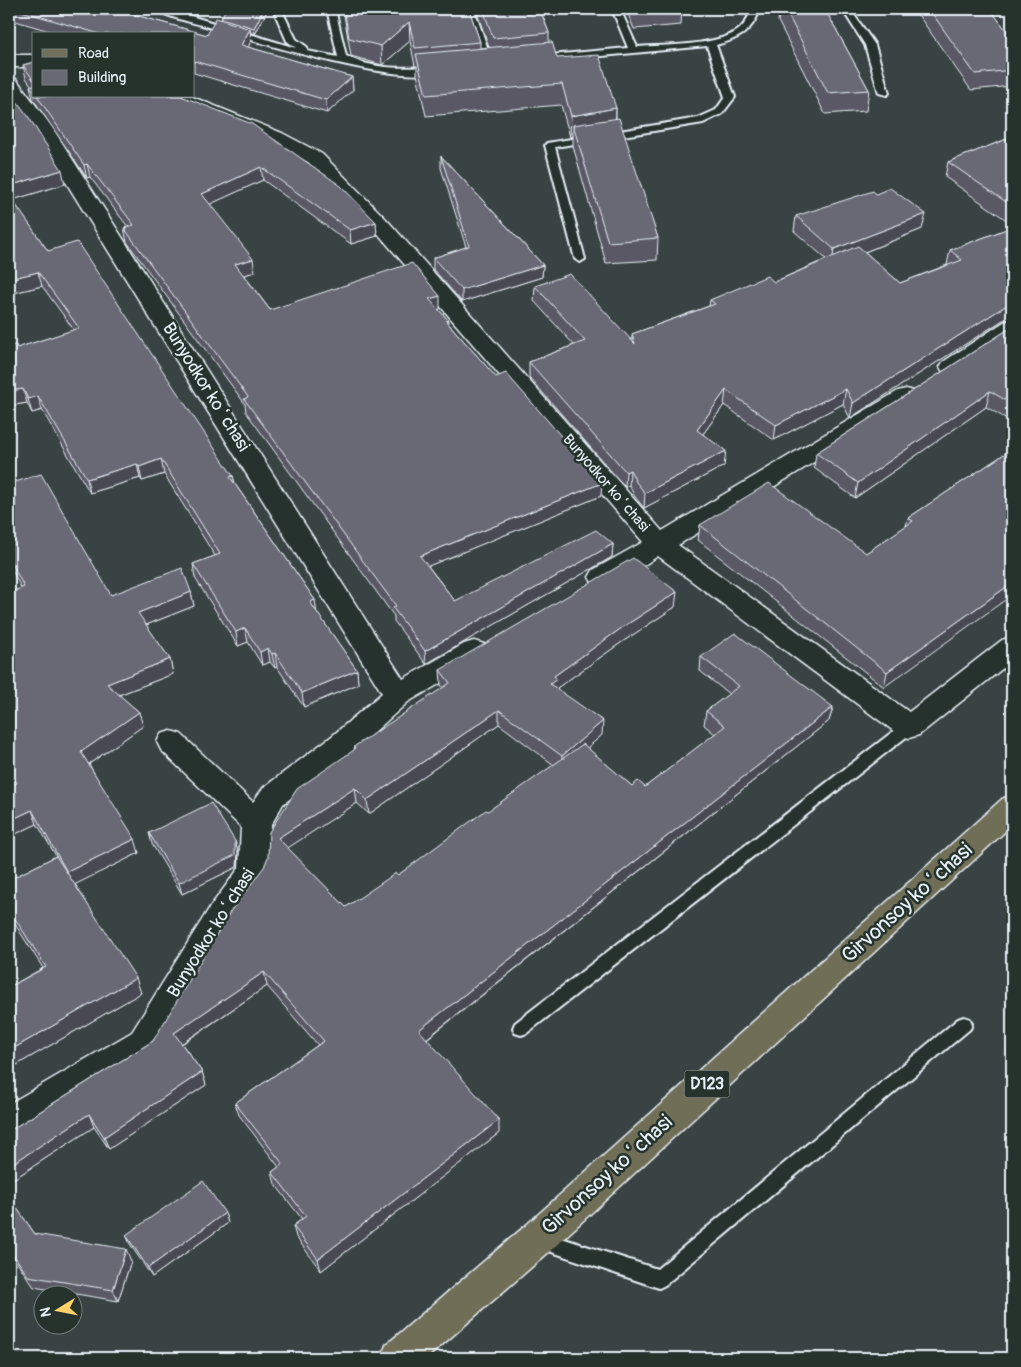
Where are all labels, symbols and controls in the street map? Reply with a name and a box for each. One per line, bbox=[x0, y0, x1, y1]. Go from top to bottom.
legend bbox=[32, 32, 195, 98]
text: Road bbox=[78, 44, 109, 63]
text: Building bbox=[78, 68, 126, 87]
street label: Bunyodkor koʻchasi bbox=[157, 318, 255, 456]
street label: Bunyodkor koʻchasi bbox=[558, 430, 654, 536]
street label: Girvonsoy koʻchasi bbox=[836, 837, 978, 969]
street label: Bunyodkor koʻchasi bbox=[162, 864, 260, 1002]
road number: D123 bbox=[684, 1070, 730, 1098]
street label: Girvonsoy koʻchasi bbox=[536, 1109, 678, 1241]
north arrow bbox=[32, 1284, 82, 1334]
text: N bbox=[36, 1306, 55, 1318]

